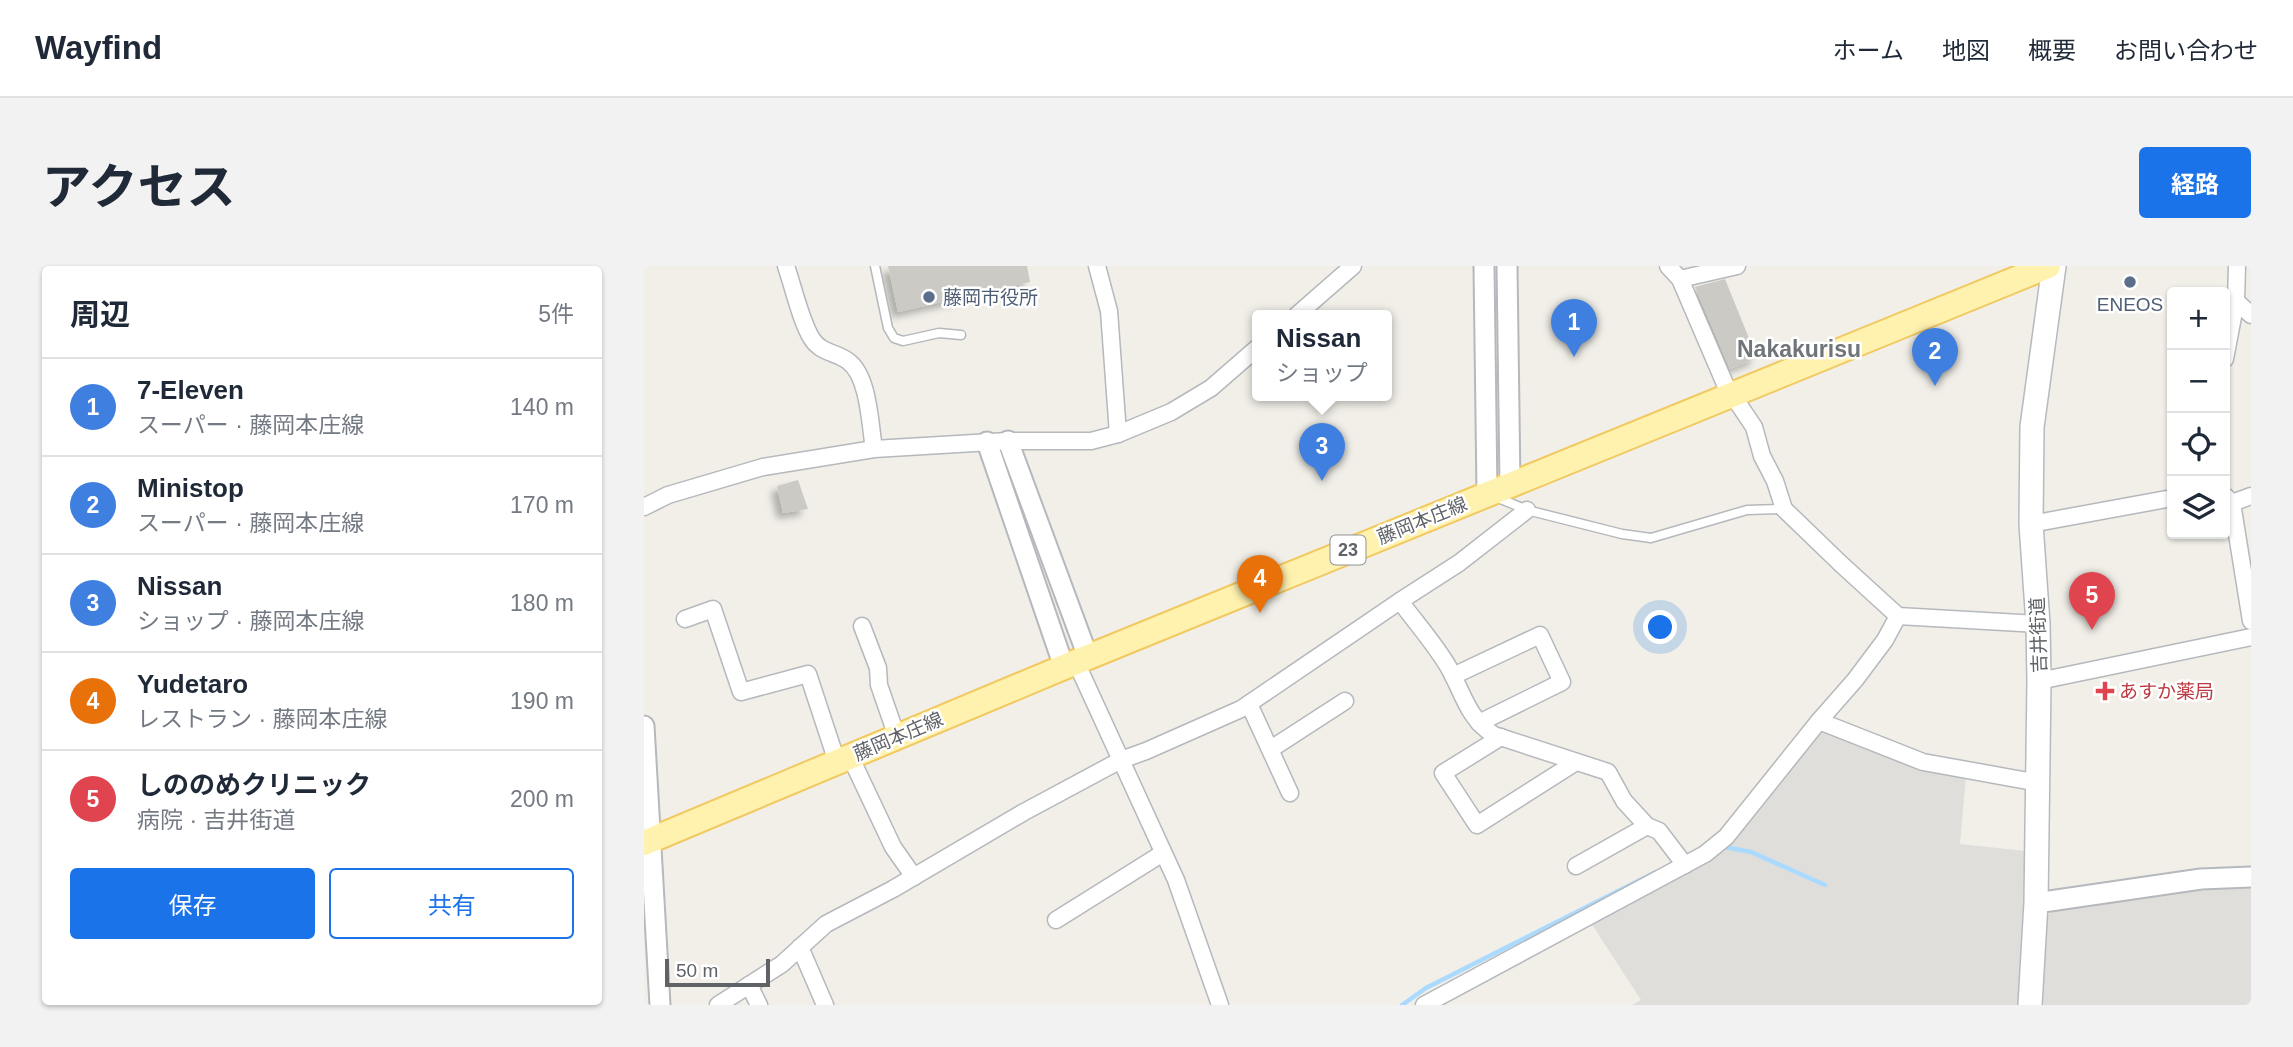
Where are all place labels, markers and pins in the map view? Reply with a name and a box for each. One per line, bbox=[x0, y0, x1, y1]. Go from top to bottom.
marker: ENEOS bbox=[2122, 274, 2138, 290]
place label: 藤岡市役所 bbox=[943, 287, 1038, 308]
marker: 藤岡市役所 bbox=[921, 289, 937, 305]
place label: ENEOS bbox=[2097, 294, 2163, 315]
pin: 1 bbox=[1551, 299, 1597, 357]
pin: 2 bbox=[1912, 328, 1958, 386]
pin: 3 bbox=[1299, 423, 1345, 481]
pin: 4 bbox=[1237, 555, 1283, 613]
pin: 5 bbox=[2069, 572, 2115, 630]
place label: あすか薬局 bbox=[2119, 681, 2214, 702]
marker: あすか薬局 bbox=[2097, 683, 2113, 699]

